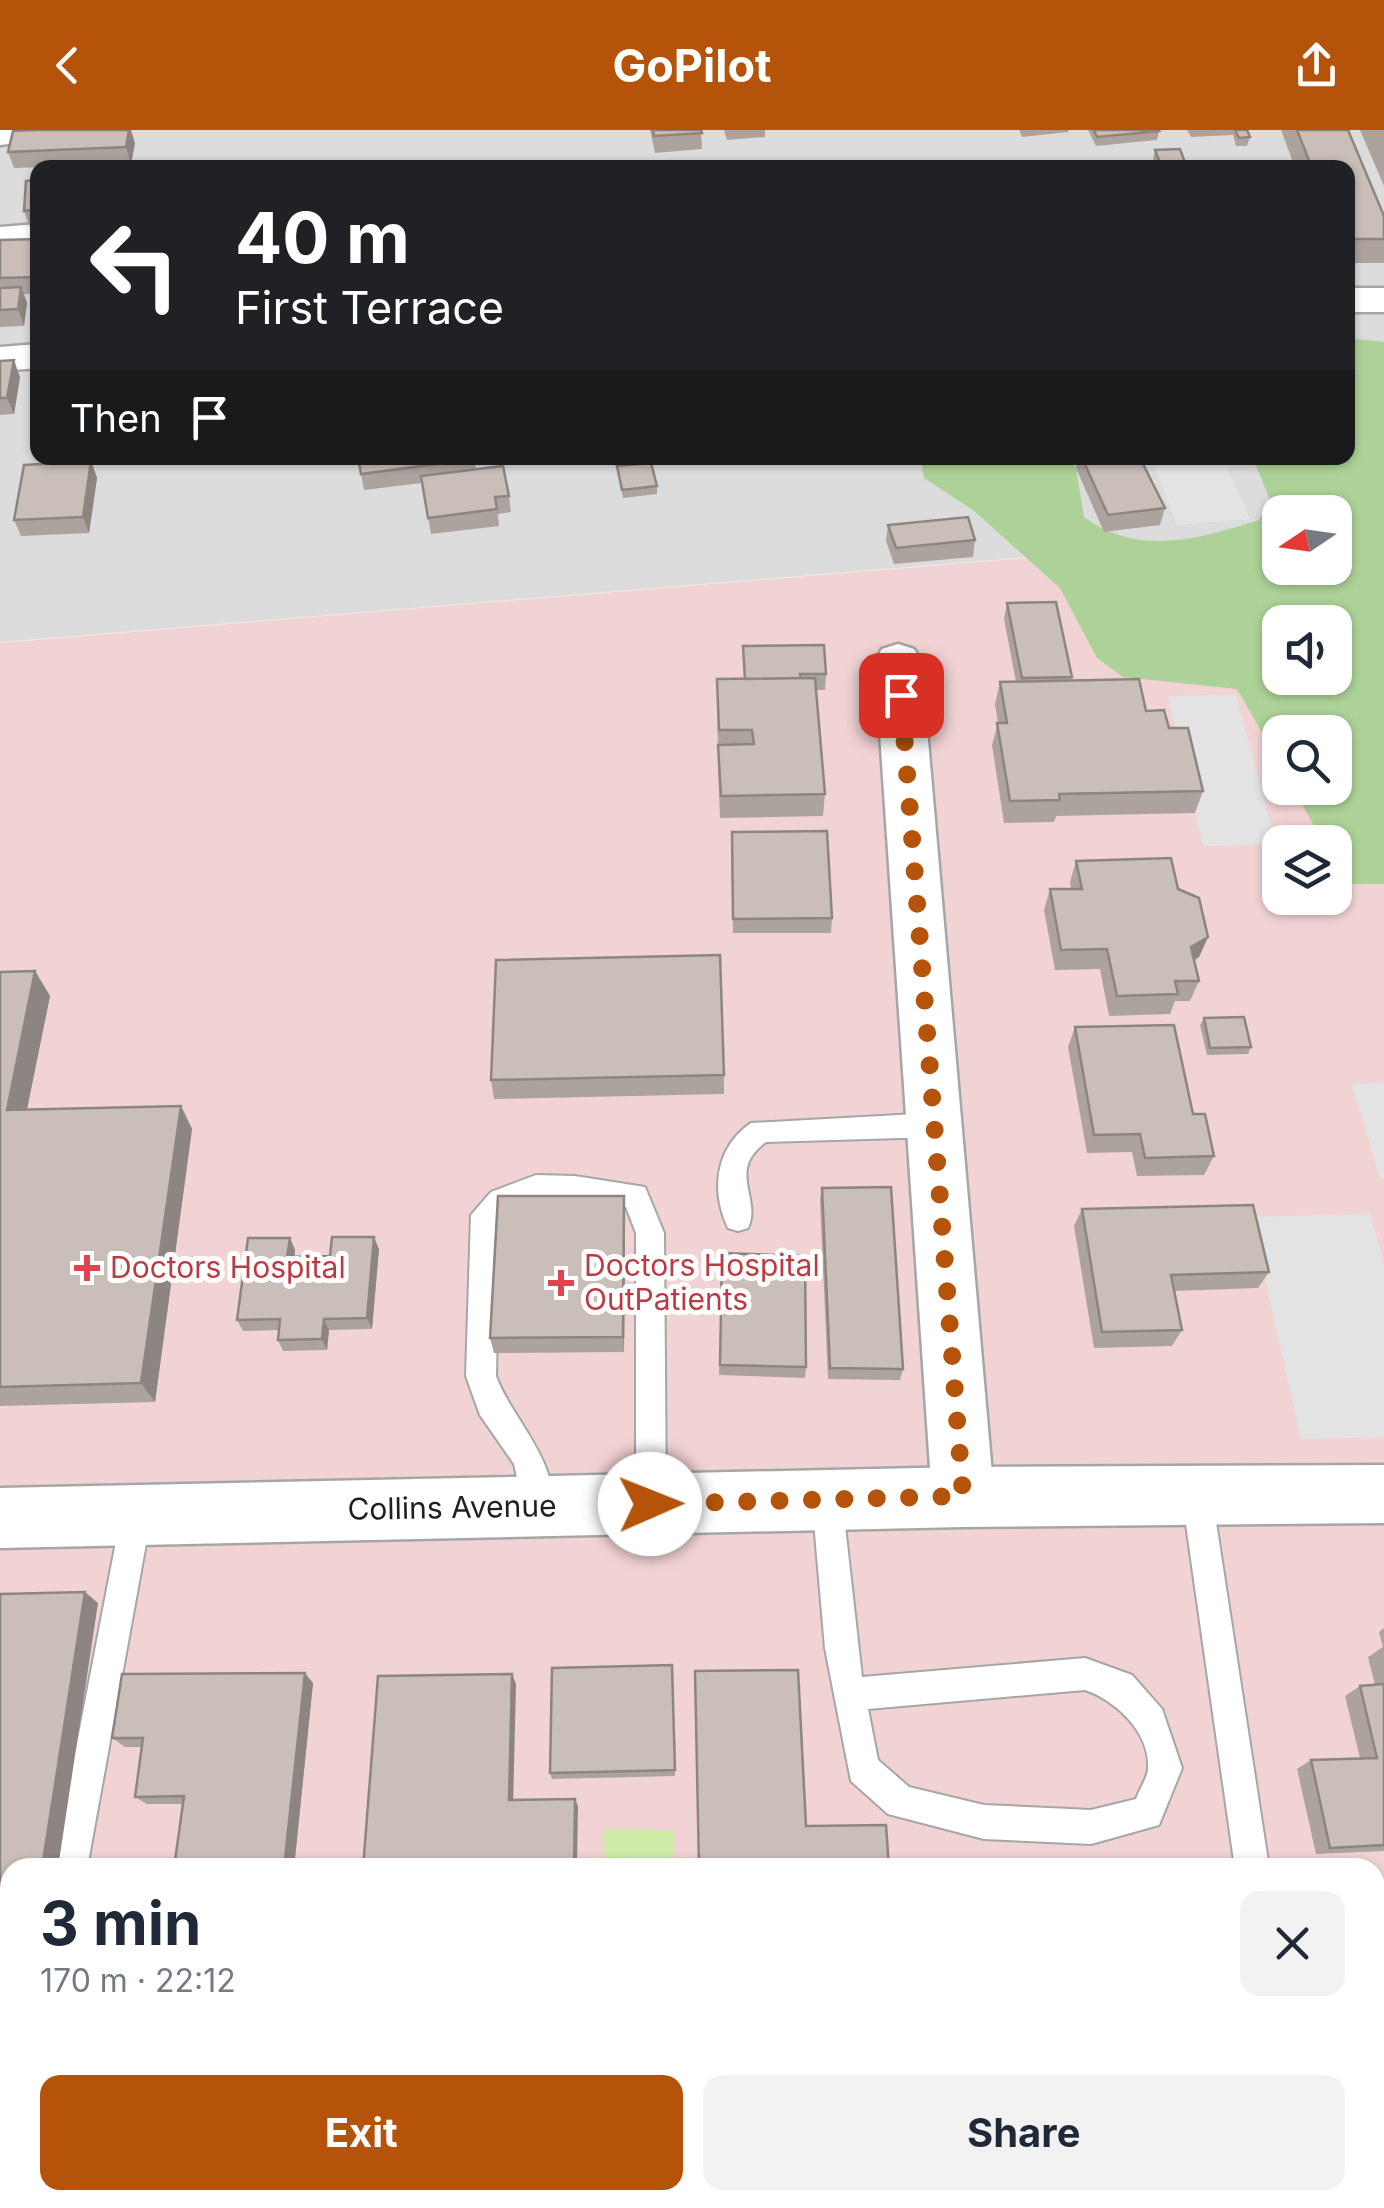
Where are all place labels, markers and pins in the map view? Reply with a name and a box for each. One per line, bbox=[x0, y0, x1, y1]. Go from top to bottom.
pin bbox=[859, 653, 944, 738]
place label: Doctors Hospital OutPatients bbox=[584, 1247, 820, 1317]
place label: Doctors Hospital bbox=[110, 1249, 346, 1285]
marker: Doctors Hospital bbox=[74, 1255, 100, 1281]
marker: Doctors Hospital OutPatients bbox=[548, 1270, 574, 1296]

